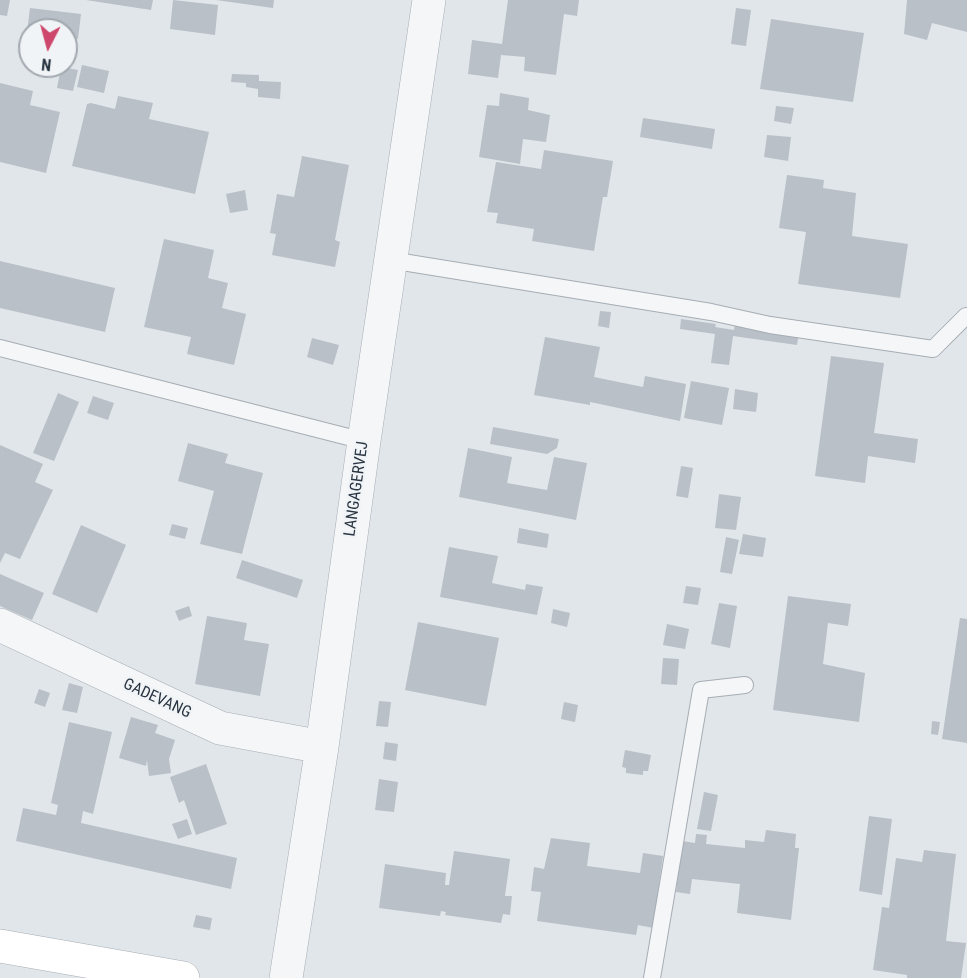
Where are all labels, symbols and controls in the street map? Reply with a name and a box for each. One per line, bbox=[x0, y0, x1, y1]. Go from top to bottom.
north arrow bbox=[18, 18, 78, 78]
text: N bbox=[40, 54, 52, 74]
street label: LANGAGERVEJ bbox=[341, 440, 373, 538]
street label: GADEVANG bbox=[120, 675, 194, 723]

